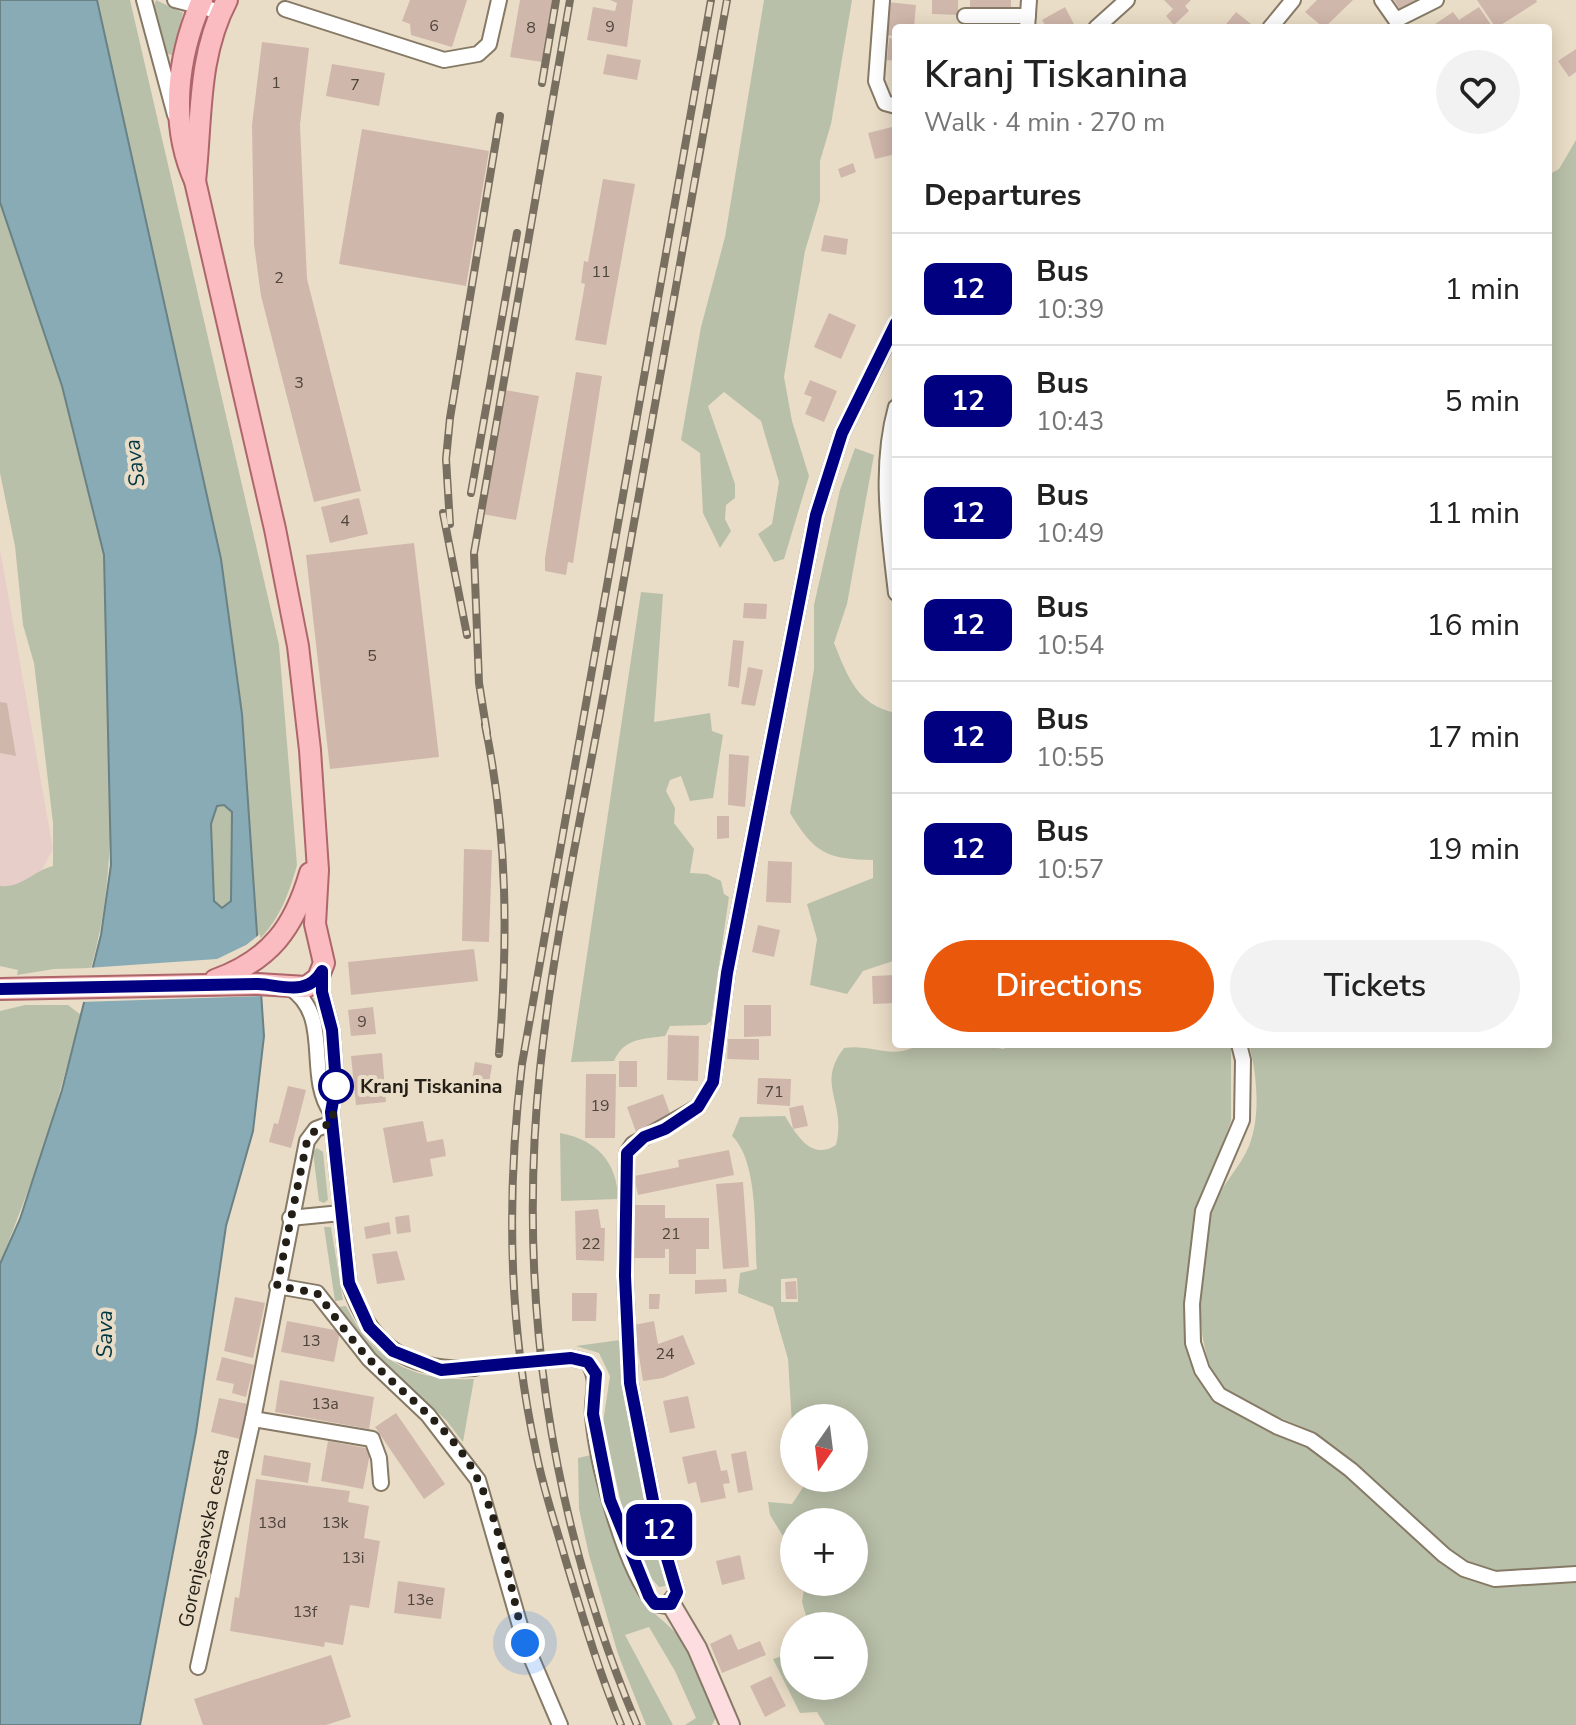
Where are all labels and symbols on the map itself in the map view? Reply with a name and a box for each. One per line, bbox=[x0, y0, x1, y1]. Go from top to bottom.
house number: 6 bbox=[429, 15, 439, 37]
house number: 9 bbox=[605, 16, 615, 38]
house number: 8 bbox=[526, 17, 536, 39]
house number: 1 bbox=[271, 72, 281, 94]
house number: 7 bbox=[350, 74, 360, 96]
house number: 11 bbox=[591, 261, 611, 283]
house number: 2 bbox=[274, 267, 284, 289]
house number: 3 bbox=[294, 372, 304, 394]
water label: Sava bbox=[117, 437, 153, 489]
house number: 4 bbox=[340, 510, 350, 532]
house number: 5 bbox=[367, 645, 377, 667]
house number: 9 bbox=[357, 1011, 367, 1033]
marker: Kranj Tiskanina bbox=[319, 1069, 353, 1103]
place label: Kranj Tiskanina bbox=[360, 1073, 503, 1100]
house number: 71 bbox=[764, 1081, 784, 1103]
house number: 19 bbox=[590, 1095, 610, 1117]
house number: 21 bbox=[661, 1223, 681, 1245]
house number: 22 bbox=[581, 1233, 601, 1255]
water label: Sava bbox=[90, 1310, 120, 1358]
house number: 13 bbox=[301, 1330, 321, 1352]
house number: 24 bbox=[655, 1343, 675, 1365]
house number: 13a bbox=[311, 1393, 339, 1415]
north arrow bbox=[780, 1404, 868, 1492]
street label: Gorenjesavska cesta bbox=[172, 1446, 236, 1630]
line badge: 12 bbox=[623, 1504, 695, 1556]
house number: 13d bbox=[258, 1512, 286, 1534]
house number: 13k bbox=[321, 1512, 350, 1534]
house number: 13i bbox=[342, 1547, 364, 1569]
house number: 13e bbox=[406, 1589, 434, 1611]
house number: 13f bbox=[293, 1601, 318, 1623]
your location bbox=[505, 1623, 545, 1663]

